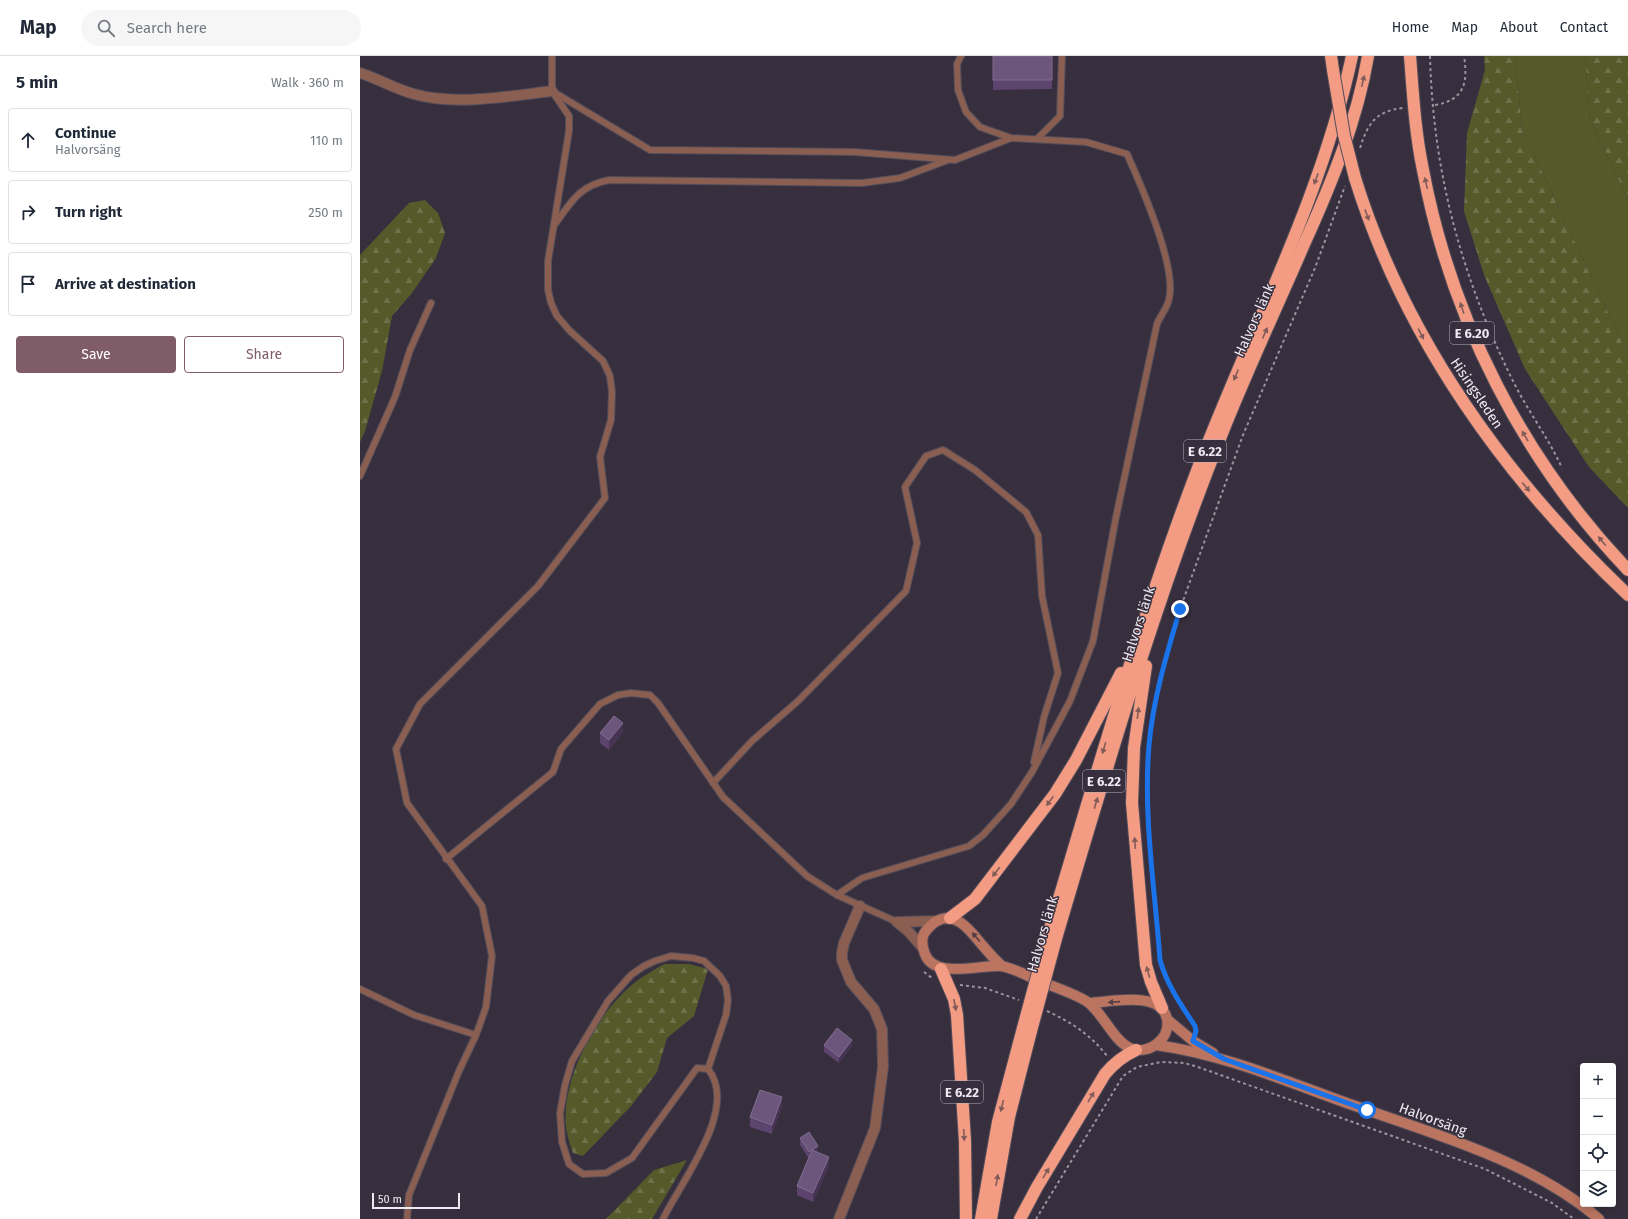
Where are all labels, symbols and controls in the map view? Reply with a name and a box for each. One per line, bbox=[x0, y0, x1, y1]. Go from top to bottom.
search box bbox=[81, 10, 361, 46]
text: Map bbox=[20, 16, 57, 39]
icon: search bbox=[95, 17, 117, 39]
text: Search here bbox=[127, 19, 207, 37]
text: Home bbox=[1392, 19, 1429, 36]
text: Map bbox=[1451, 19, 1478, 36]
text: About bbox=[1500, 19, 1538, 36]
text: Contact bbox=[1560, 19, 1608, 36]
text: 5 min bbox=[16, 72, 58, 93]
text: Walk · 360 m bbox=[271, 75, 344, 90]
one-way arrow bbox=[1360, 75, 1366, 87]
text: Continue bbox=[55, 124, 116, 142]
icon: ahead bbox=[17, 129, 39, 151]
text: 110 m bbox=[310, 133, 343, 148]
text: Halvorsäng bbox=[55, 142, 121, 157]
one-way arrow bbox=[1313, 174, 1319, 186]
one-way arrow bbox=[1422, 177, 1428, 189]
icon: right bbox=[17, 201, 39, 223]
text: Turn right bbox=[55, 203, 122, 221]
text: 250 m bbox=[308, 205, 343, 220]
one-way arrow bbox=[1365, 210, 1371, 222]
icon: arrive bbox=[17, 273, 39, 295]
text: Arrive at destination bbox=[55, 275, 196, 293]
street label: Halvors länk bbox=[1231, 280, 1279, 359]
one-way arrow bbox=[1458, 301, 1464, 313]
road number: E 6.20 bbox=[1450, 322, 1494, 344]
one-way arrow bbox=[1262, 326, 1268, 338]
one-way arrow bbox=[1418, 328, 1424, 339]
button: Save bbox=[16, 336, 176, 373]
button: Share bbox=[184, 336, 344, 373]
street label: Hisingsleden bbox=[1447, 355, 1506, 432]
one-way arrow bbox=[1232, 370, 1238, 382]
one-way arrow bbox=[1522, 430, 1529, 442]
road number: E 6.22 bbox=[1184, 440, 1226, 462]
one-way arrow bbox=[1522, 481, 1531, 492]
one-way arrow bbox=[1597, 536, 1606, 547]
street label: Halvors länk bbox=[1118, 583, 1159, 664]
route end bbox=[1171, 600, 1189, 618]
one-way arrow bbox=[1135, 707, 1142, 719]
one-way arrow bbox=[1101, 742, 1107, 754]
road number: E 6.22 bbox=[1083, 770, 1125, 792]
one-way arrow bbox=[1046, 795, 1054, 806]
one-way arrow bbox=[1093, 797, 1099, 809]
one-way arrow bbox=[1132, 837, 1139, 849]
one-way arrow bbox=[992, 867, 1001, 878]
street label: Halvors länk bbox=[1023, 893, 1062, 974]
one-way arrow bbox=[971, 932, 980, 943]
one-way arrow bbox=[1145, 966, 1151, 978]
one-way arrow bbox=[1108, 998, 1120, 1005]
one-way arrow bbox=[953, 999, 959, 1011]
map controls bbox=[1580, 1063, 1616, 1207]
button: + bbox=[1580, 1063, 1616, 1099]
road number: E 6.22 bbox=[941, 1081, 983, 1103]
one-way arrow bbox=[1088, 1091, 1095, 1103]
street label: Halvorsäng bbox=[1397, 1099, 1470, 1140]
button: − bbox=[1580, 1099, 1616, 1135]
one-way arrow bbox=[999, 1100, 1005, 1112]
route start bbox=[1358, 1101, 1376, 1119]
one-way arrow bbox=[961, 1129, 968, 1141]
button: locate bbox=[1580, 1135, 1616, 1171]
one-way arrow bbox=[1042, 1167, 1049, 1179]
button: layers bbox=[1580, 1171, 1616, 1207]
one-way arrow bbox=[994, 1174, 1000, 1187]
scale bar bbox=[372, 1191, 460, 1210]
text: 50 m bbox=[378, 1193, 402, 1206]

